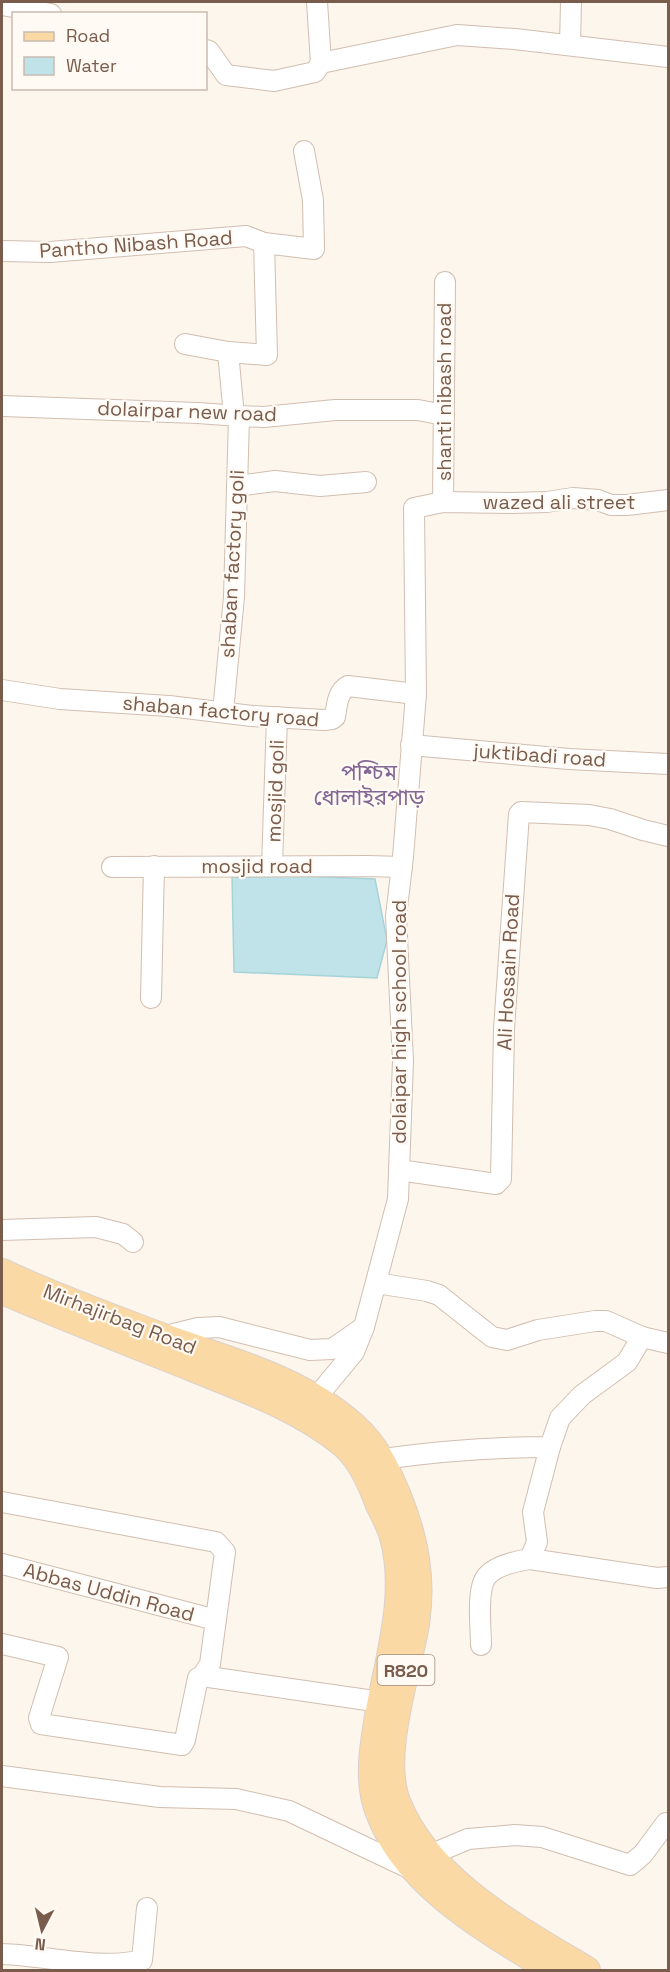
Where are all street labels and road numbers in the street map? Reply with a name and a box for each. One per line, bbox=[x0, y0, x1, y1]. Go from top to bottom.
street label: Pantho Nibash Road bbox=[38, 224, 234, 264]
street label: shanti nibash road bbox=[431, 303, 457, 481]
street label: dolairpar new road bbox=[97, 395, 277, 427]
street label: shaban factory goli bbox=[214, 469, 250, 659]
street label: wazed ali street bbox=[483, 489, 635, 515]
street label: shaban factory road bbox=[122, 689, 320, 733]
street label: juktibadi road bbox=[472, 737, 607, 773]
street label: mosjid goli bbox=[260, 739, 290, 843]
street label: mosjid road bbox=[201, 853, 313, 879]
street label: Ali Hossain Road bbox=[491, 893, 525, 1051]
street label: dolaipar high school road bbox=[386, 900, 412, 1144]
street label: Mirhajirbag Road bbox=[40, 1278, 200, 1360]
street label: Abbas Uddin Road bbox=[21, 1557, 197, 1627]
road number: R820 bbox=[378, 1655, 434, 1685]

